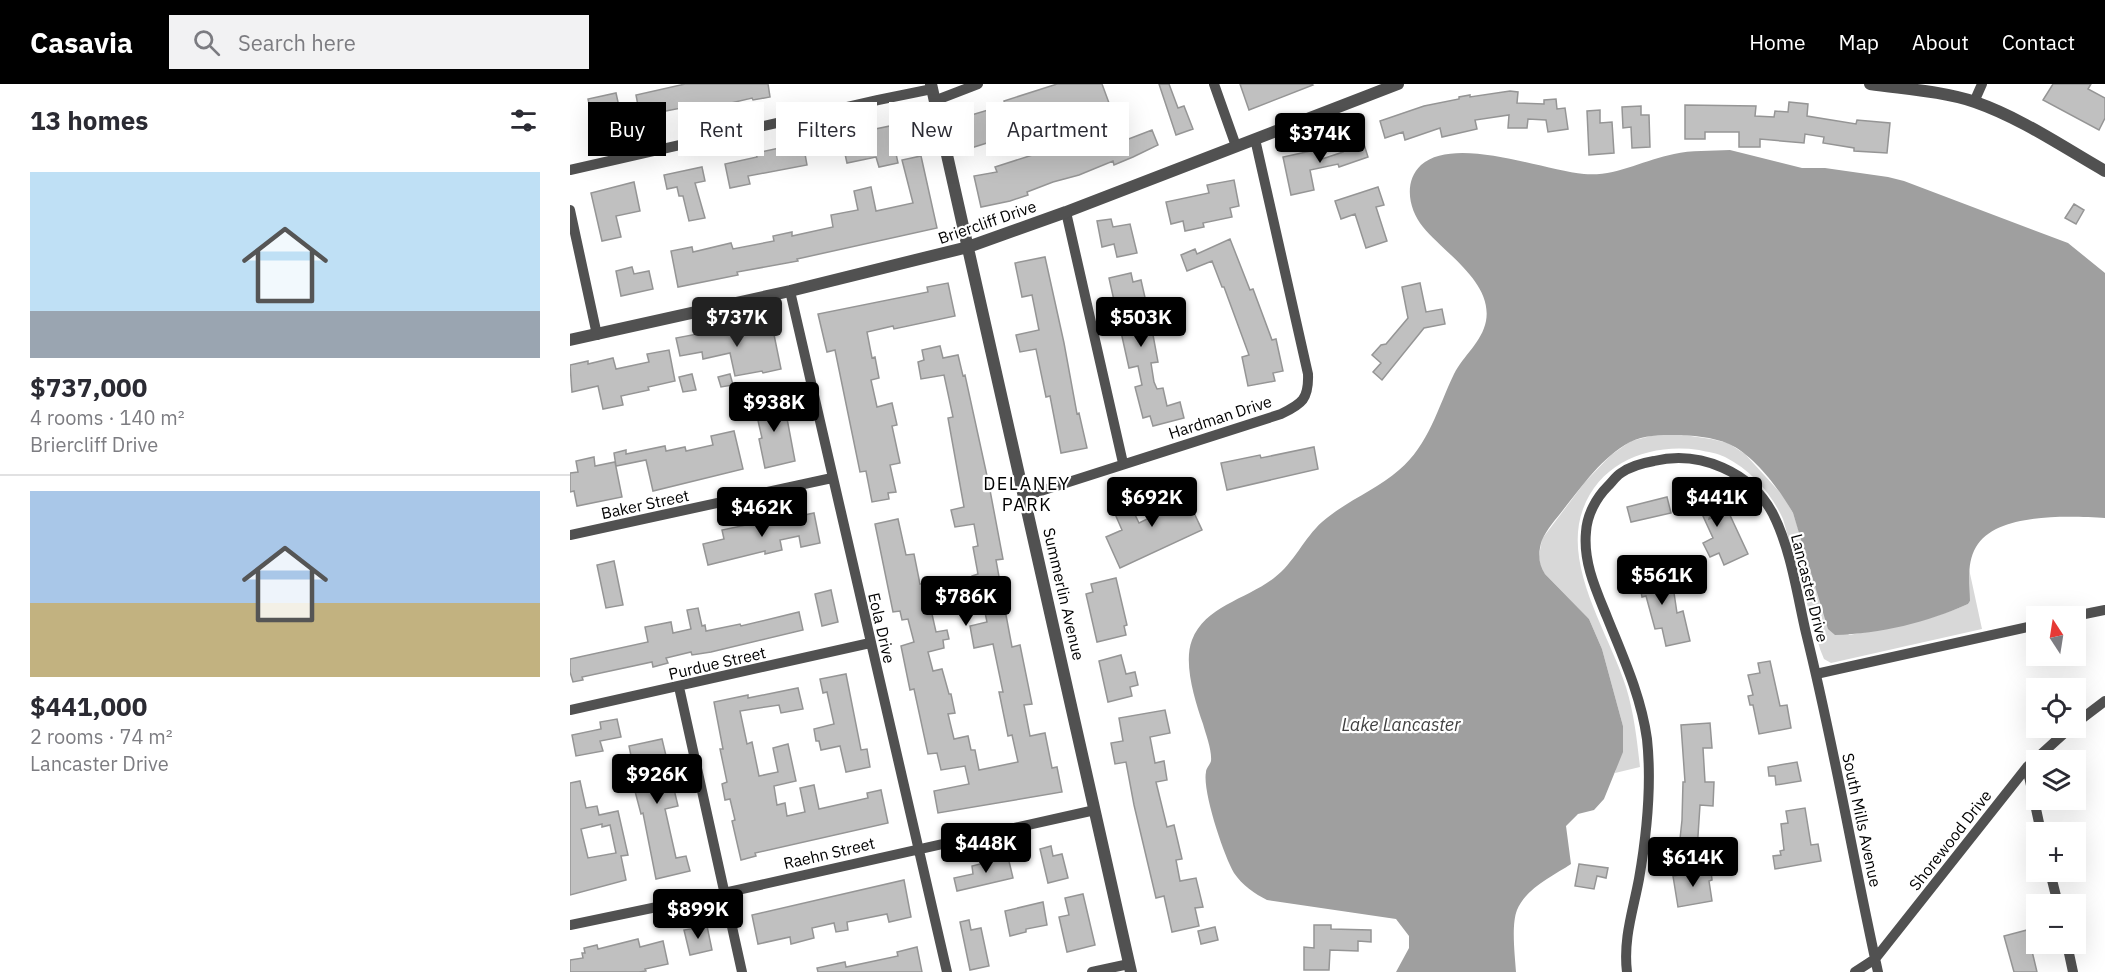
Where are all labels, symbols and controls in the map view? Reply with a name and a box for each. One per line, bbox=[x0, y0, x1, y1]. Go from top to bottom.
search box bbox=[169, 15, 589, 69]
text: Casavia bbox=[30, 24, 133, 61]
icon: search bbox=[190, 26, 223, 59]
text: Search here bbox=[238, 28, 356, 57]
text: Home bbox=[1749, 28, 1806, 56]
text: Map bbox=[1839, 28, 1879, 56]
text: About bbox=[1912, 28, 1969, 56]
text: Contact bbox=[2002, 28, 2075, 56]
chip: Buy bbox=[588, 102, 666, 156]
chip: Rent bbox=[678, 102, 764, 156]
chip: Filters bbox=[776, 102, 877, 156]
chip: New bbox=[889, 102, 974, 156]
chip: Apartment bbox=[986, 102, 1129, 156]
text: 13 homes bbox=[30, 103, 148, 137]
icon: filters bbox=[507, 104, 540, 137]
pin: $374K bbox=[1278, 113, 1362, 164]
text: $374K bbox=[1289, 119, 1351, 146]
street label: Briercliff Drive bbox=[935, 196, 1039, 248]
icon: home bbox=[231, 211, 339, 319]
pin: $737K bbox=[695, 297, 779, 348]
pin: $503K bbox=[1099, 297, 1183, 348]
text: $737K bbox=[706, 303, 768, 330]
text: $503K bbox=[1110, 303, 1172, 330]
text: $737,000 bbox=[30, 370, 147, 404]
pin: $938K bbox=[732, 382, 816, 433]
text: $938K bbox=[743, 388, 805, 415]
street label: Hardman Drive bbox=[1166, 391, 1274, 443]
text: 4 rooms · 140 m² bbox=[30, 404, 185, 431]
text: Briercliff Drive bbox=[30, 431, 158, 458]
district label: DELANEY PARK bbox=[983, 472, 1071, 516]
pin: $692K bbox=[1110, 477, 1194, 528]
pin: $441K bbox=[1675, 477, 1759, 528]
text: $692K bbox=[1121, 483, 1183, 510]
text: $441K bbox=[1686, 483, 1748, 510]
street label: Baker Street bbox=[599, 485, 691, 523]
pin: $462K bbox=[720, 487, 804, 538]
text: $462K bbox=[731, 493, 793, 520]
street label: Summerlin Avenue bbox=[1039, 526, 1089, 663]
icon: home bbox=[231, 530, 339, 638]
street label: Lancaster Drive bbox=[1787, 532, 1833, 644]
pin: $561K bbox=[1620, 555, 1704, 606]
text: $561K bbox=[1631, 561, 1693, 588]
pin: $786K bbox=[924, 576, 1008, 627]
text: $786K bbox=[935, 582, 997, 609]
street label: Eola Drive bbox=[864, 591, 900, 666]
north arrow bbox=[2026, 606, 2086, 666]
map controls bbox=[2026, 606, 2086, 954]
street label: Purdue Street bbox=[666, 642, 768, 684]
button: locate bbox=[2026, 678, 2086, 738]
text: $441,000 bbox=[30, 689, 147, 723]
water label: Lake Lancaster bbox=[1341, 713, 1461, 736]
text: 2 rooms · 74 m² bbox=[30, 723, 173, 750]
text: Lancaster Drive bbox=[30, 750, 169, 777]
button: layers bbox=[2026, 750, 2086, 810]
street label: South Mills Avenue bbox=[1838, 751, 1886, 889]
pin: $926K bbox=[615, 754, 699, 805]
text: $926K bbox=[626, 760, 688, 787]
street label: Shorewood Drive bbox=[1905, 786, 1996, 894]
button: + bbox=[2026, 822, 2086, 882]
pin: $448K bbox=[944, 823, 1028, 874]
text: $448K bbox=[955, 829, 1017, 856]
street label: Raehn Street bbox=[781, 833, 877, 873]
pin: $614K bbox=[1651, 837, 1735, 888]
text: $614K bbox=[1662, 843, 1724, 870]
pin: $899K bbox=[656, 889, 740, 940]
button: − bbox=[2026, 894, 2086, 954]
text: $899K bbox=[667, 895, 729, 922]

